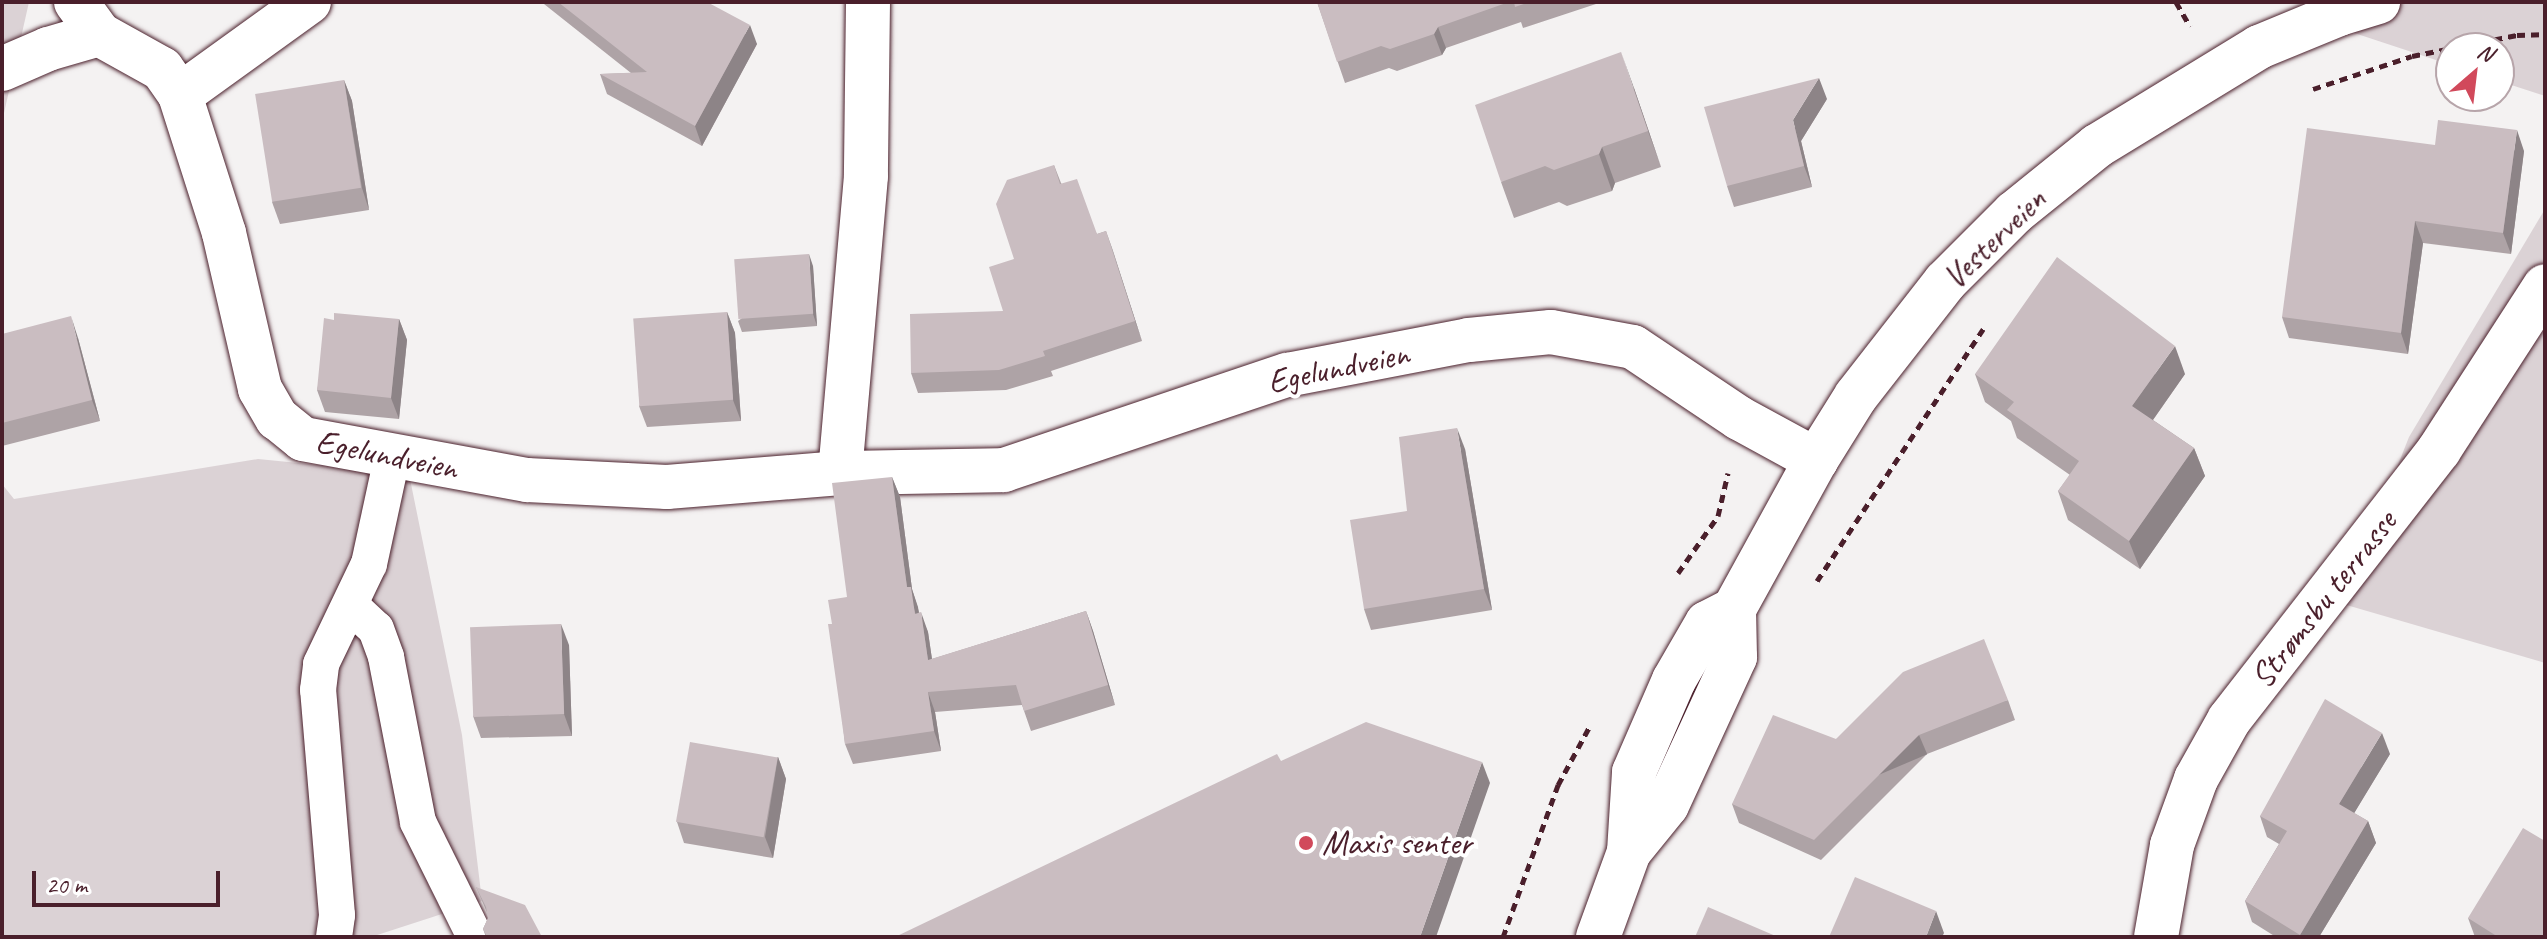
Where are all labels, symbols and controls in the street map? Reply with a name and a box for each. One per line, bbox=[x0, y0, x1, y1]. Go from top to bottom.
north arrow bbox=[2435, 32, 2515, 112]
text: N bbox=[2473, 37, 2498, 68]
street label: Vesterveien bbox=[1934, 179, 2054, 297]
street label: Egelundveien bbox=[1264, 332, 1412, 402]
street label: Egelundveien bbox=[313, 420, 461, 488]
street label: Strømsbu terrasse bbox=[2241, 502, 2405, 696]
place label: Maxis senter bbox=[1322, 823, 1472, 863]
marker: Maxis senter bbox=[1297, 834, 1315, 852]
scale bar bbox=[36, 855, 224, 905]
text: 20 m bbox=[46, 870, 87, 900]

